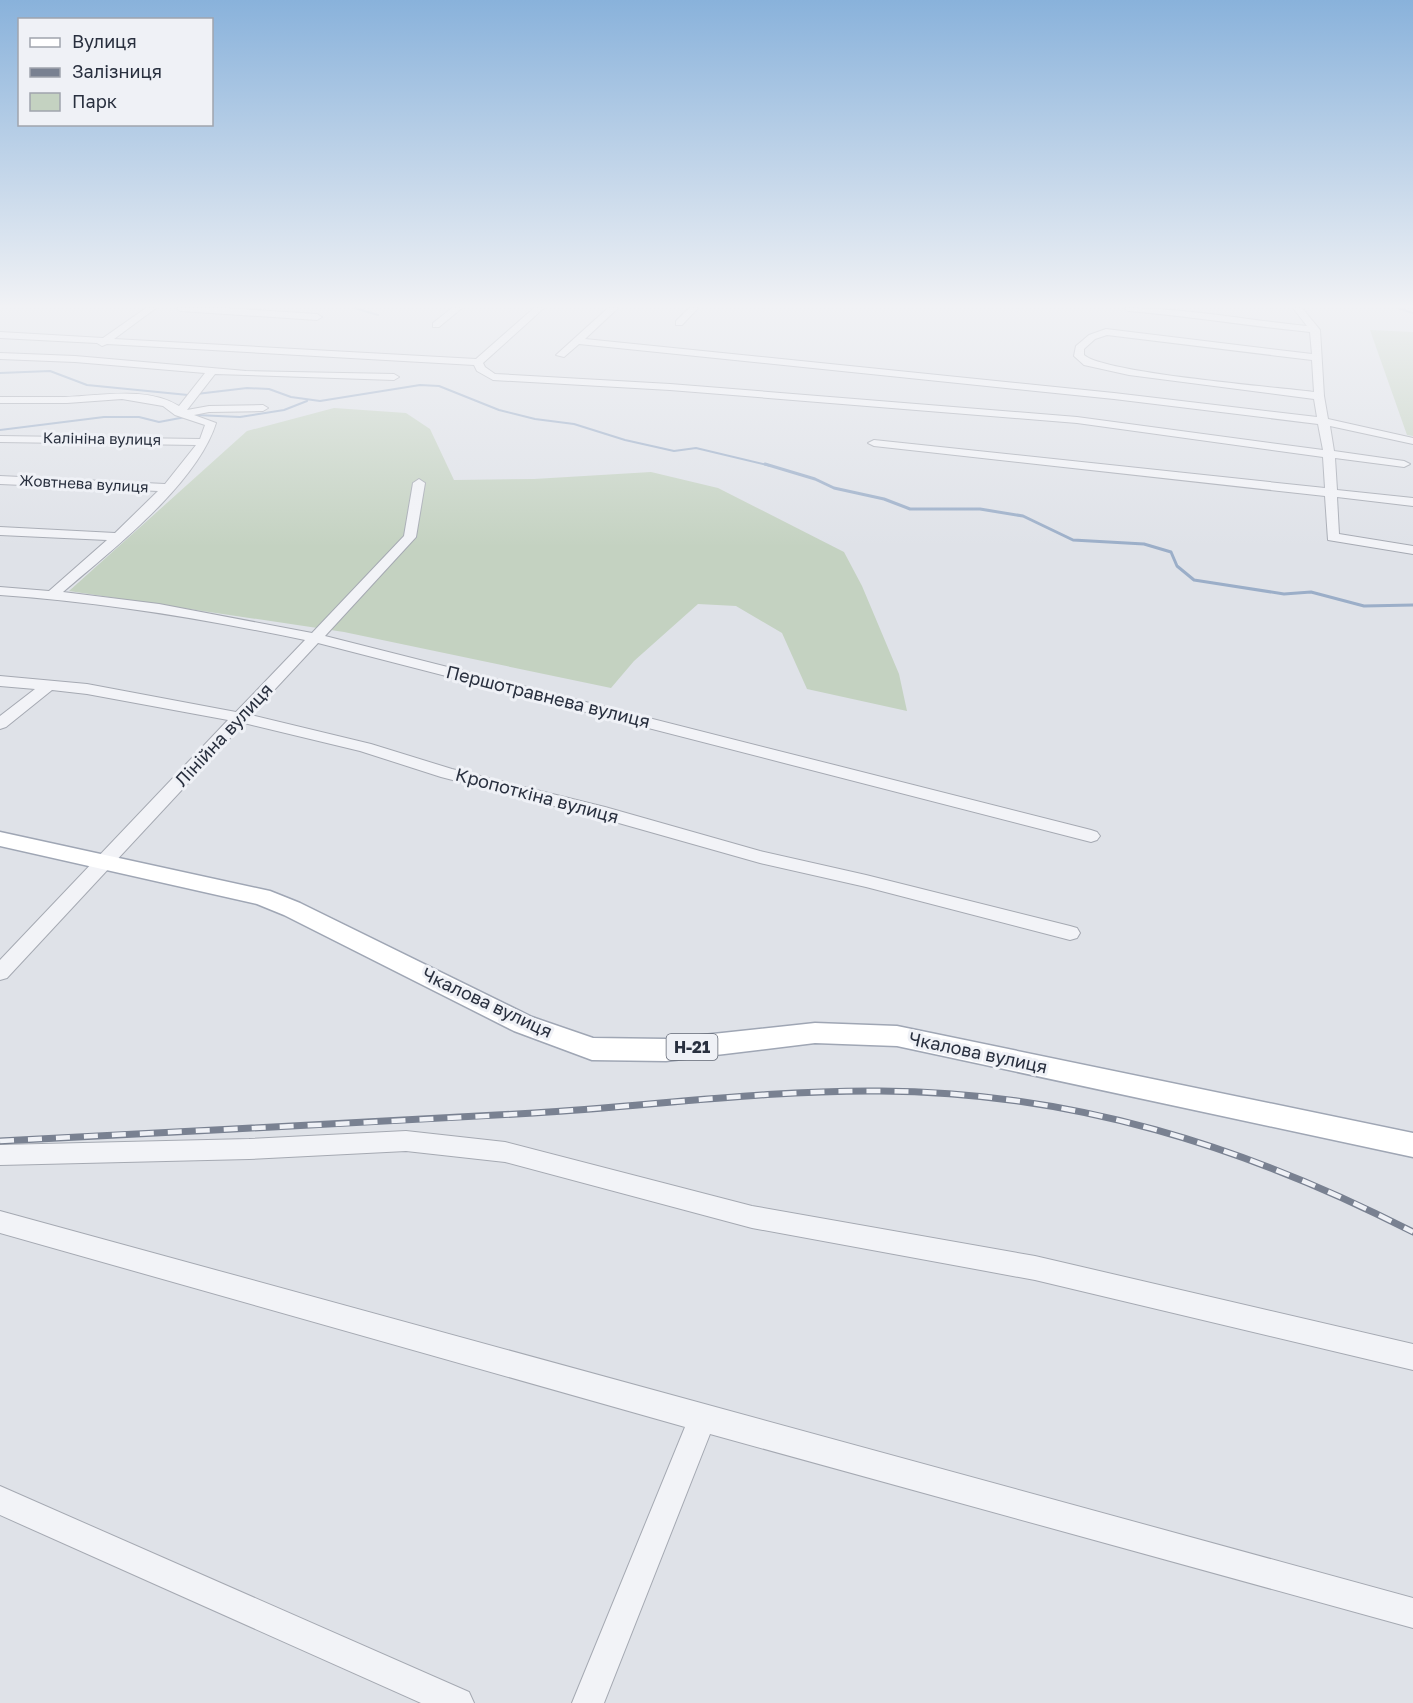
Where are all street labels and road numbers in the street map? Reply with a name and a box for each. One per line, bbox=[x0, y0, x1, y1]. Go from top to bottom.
street label: Калініна вулиця bbox=[43, 428, 161, 448]
street label: Жовтнева вулиця bbox=[19, 471, 149, 495]
street label: Першотравнева вулиця bbox=[444, 660, 652, 732]
street label: Лінійна вулиця bbox=[170, 678, 277, 790]
street label: Кропоткіна вулиця bbox=[453, 763, 621, 827]
street label: Чкалова вулиця bbox=[419, 962, 556, 1042]
street label: Чкалова вулиця bbox=[907, 1027, 1050, 1077]
road number: Н-21 bbox=[666, 1034, 718, 1060]

